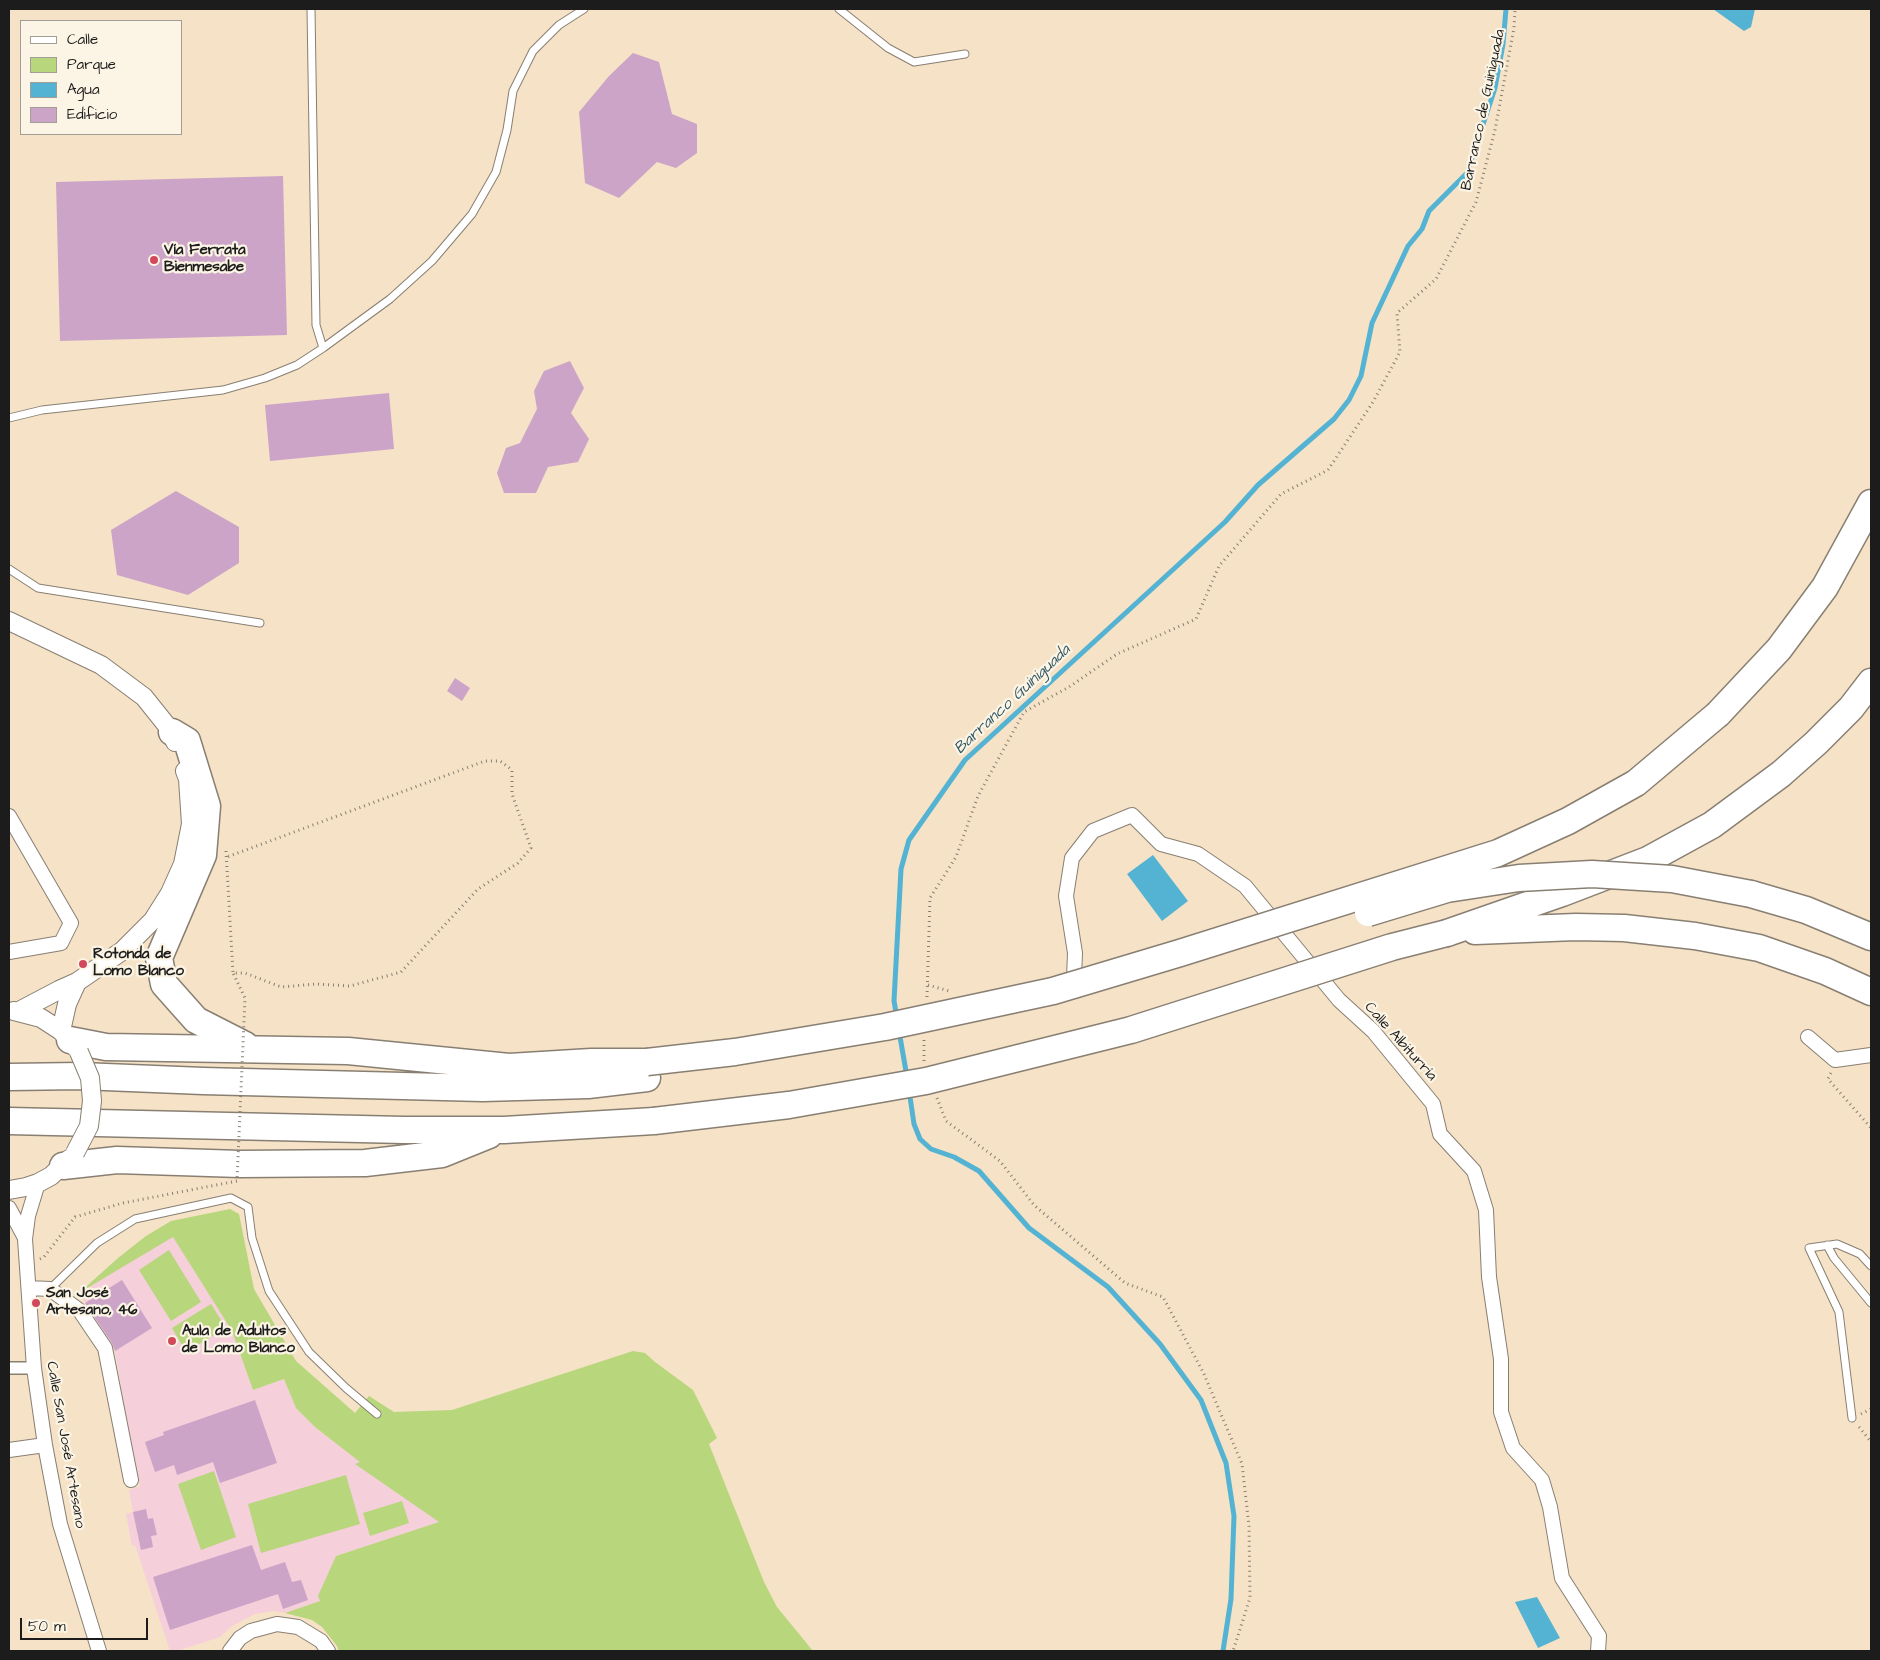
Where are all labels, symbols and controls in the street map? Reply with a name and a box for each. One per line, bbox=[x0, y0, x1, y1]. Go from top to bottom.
legend bbox=[20, 20, 182, 135]
street label: Barranco de Guiniguada bbox=[1458, 28, 1510, 192]
text: Calle bbox=[67, 29, 98, 50]
text: Parque bbox=[67, 54, 116, 75]
text: Agua bbox=[67, 79, 100, 100]
text: Edificio bbox=[67, 104, 117, 125]
place label: Vía Ferrata Bienmesabe bbox=[164, 242, 246, 277]
marker: Vía Ferrata Bienmesabe bbox=[148, 254, 160, 266]
water label: Barranco Guiniguada bbox=[951, 641, 1075, 759]
place label: Rotonda de Lomo Blanco bbox=[93, 946, 184, 981]
marker: Rotonda de Lomo Blanco bbox=[77, 958, 89, 970]
street label: Calle Albiturría bbox=[1360, 999, 1440, 1085]
place label: San José Artesano, 46 bbox=[46, 1285, 137, 1320]
marker: San José Artesano, 46 bbox=[30, 1297, 42, 1309]
place label: Aula de Adultos de Lomo Blanco bbox=[182, 1323, 295, 1358]
marker: Aula de Adultos de Lomo Blanco bbox=[166, 1335, 178, 1347]
street label: Calle San José Artesano bbox=[41, 1360, 89, 1530]
scale bar bbox=[22, 1608, 150, 1640]
text: 50 m bbox=[28, 1616, 66, 1637]

